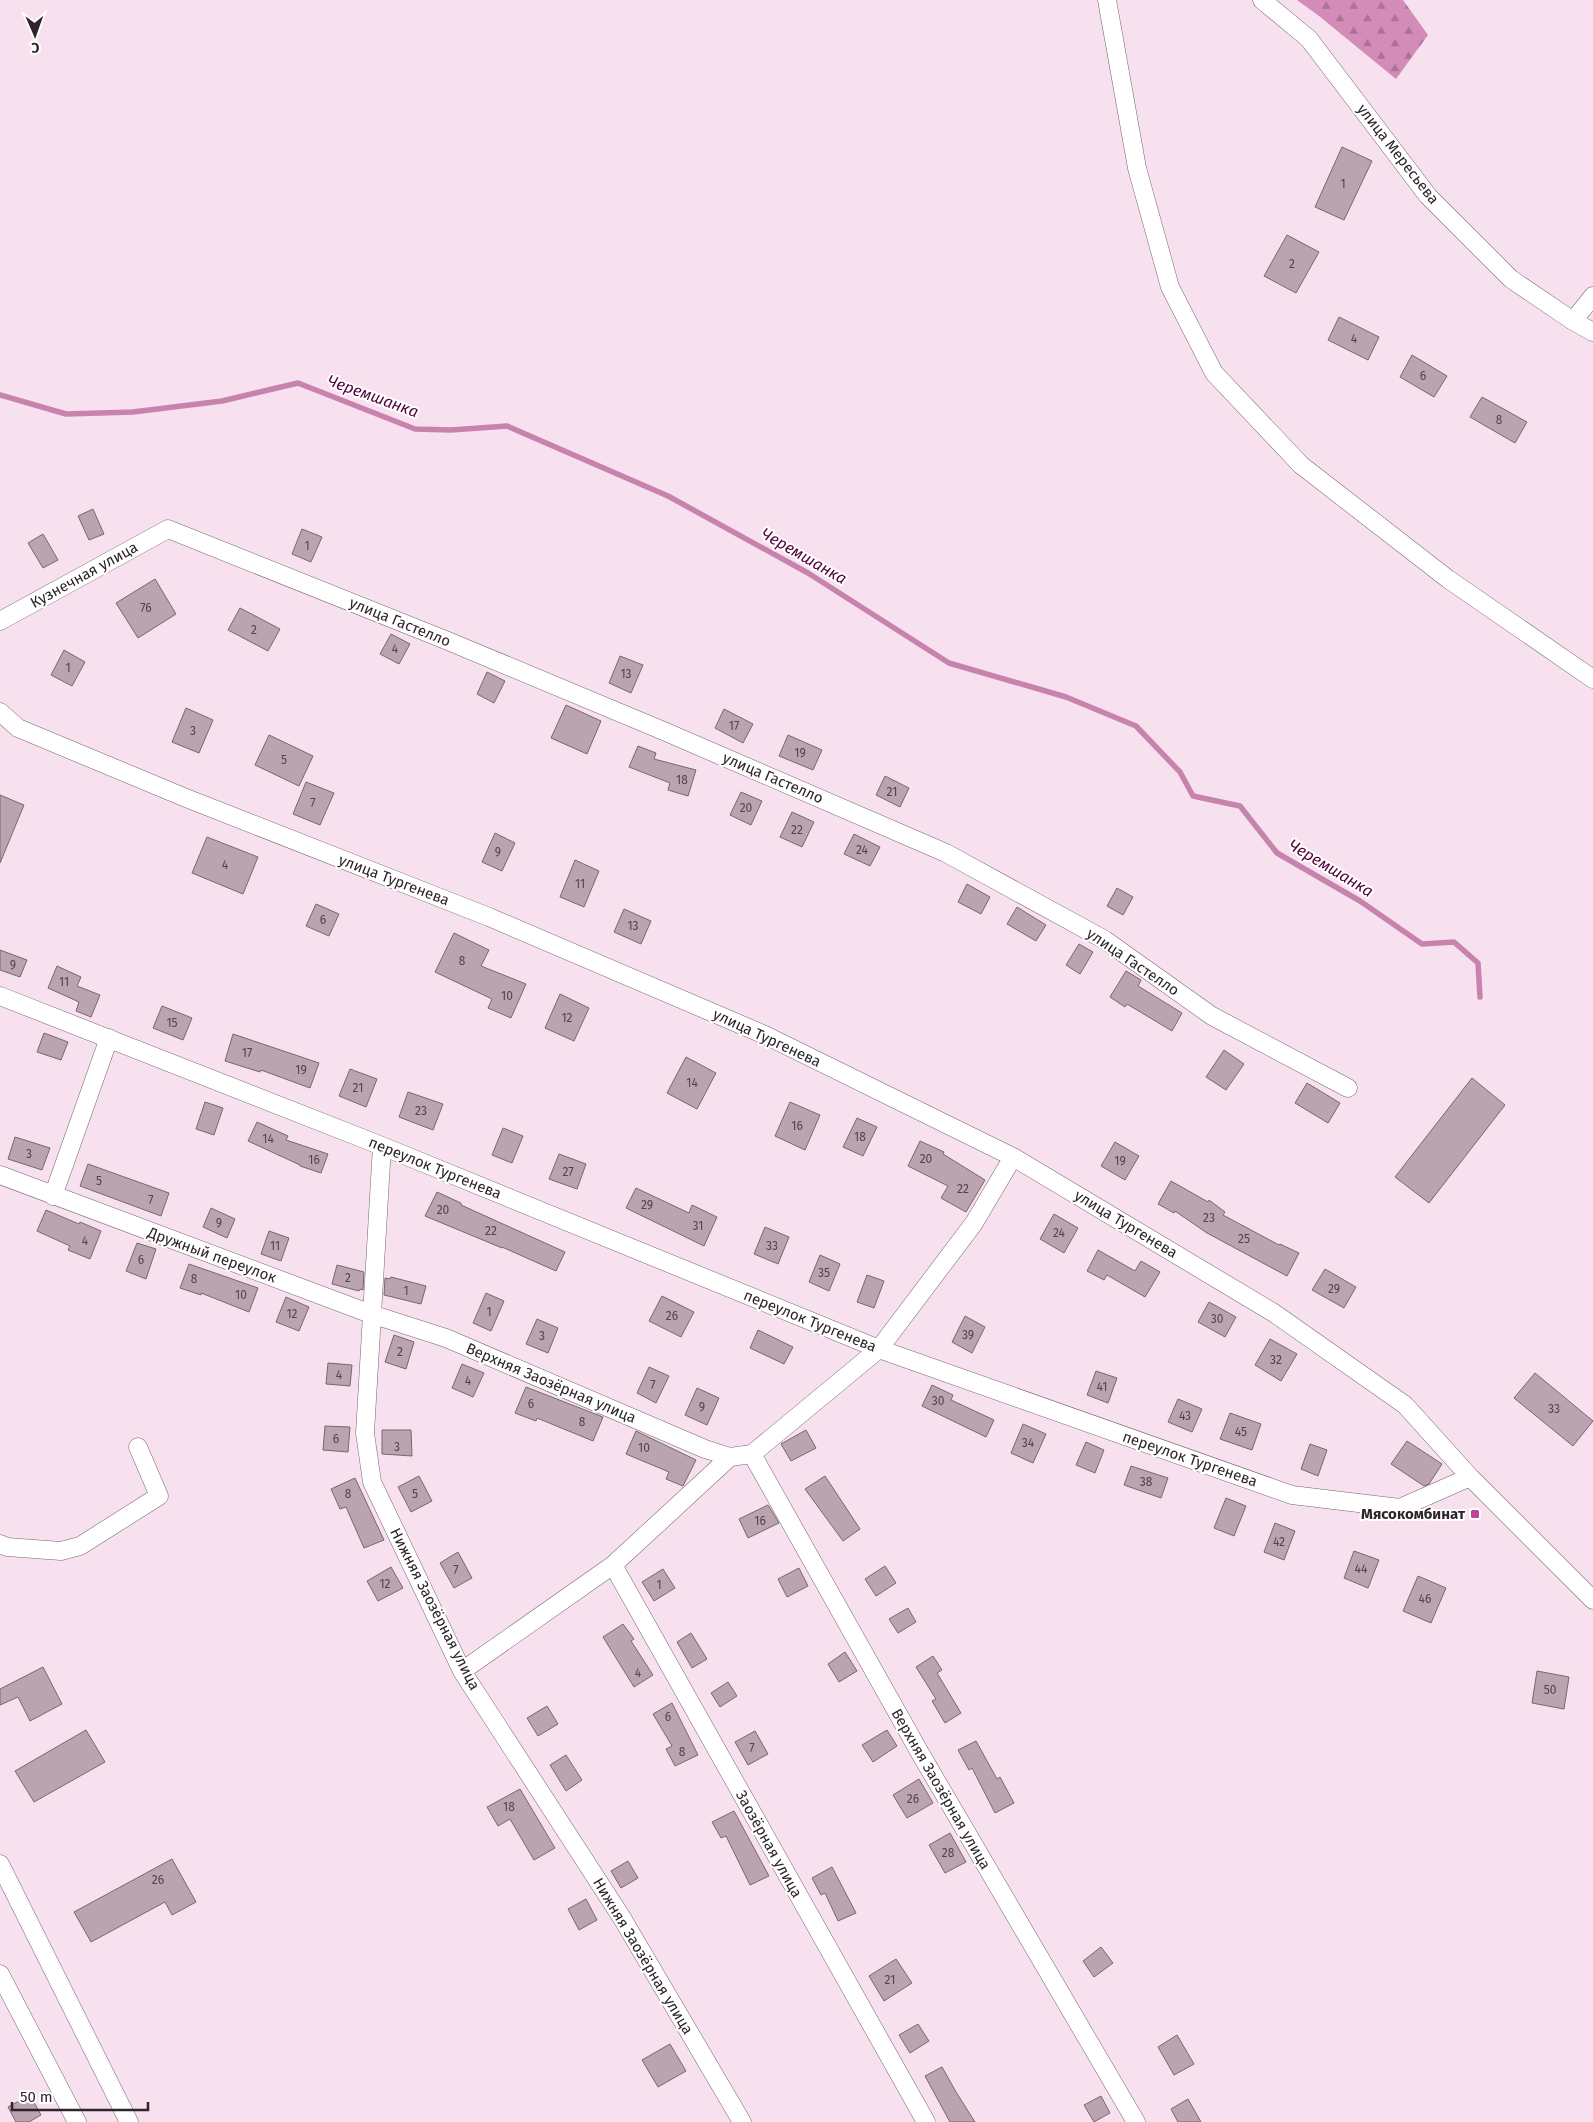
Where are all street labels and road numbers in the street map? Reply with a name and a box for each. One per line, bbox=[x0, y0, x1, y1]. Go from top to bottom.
street label: улица Мересьева bbox=[1353, 100, 1443, 208]
street label: Кузнечная улица bbox=[27, 538, 141, 612]
street label: улица Гастелло bbox=[347, 593, 453, 651]
street label: улица Гастелло bbox=[720, 749, 826, 807]
street label: улица Тургенева bbox=[336, 851, 452, 909]
street label: улица Гастелло bbox=[1083, 924, 1183, 1000]
street label: улица Тургенева bbox=[710, 1005, 824, 1071]
street label: переулок Тургенева bbox=[366, 1133, 504, 1203]
street label: улица Тургенева bbox=[1071, 1186, 1181, 1262]
street label: Дружный переулок bbox=[144, 1223, 279, 1287]
street label: переулок Тургенева bbox=[741, 1286, 879, 1356]
street label: Верхняя Заозёрная улица bbox=[463, 1339, 639, 1427]
street label: переулок Тургенева bbox=[1120, 1427, 1260, 1491]
street label: Нижняя Заозёрная улица bbox=[386, 1525, 484, 1693]
street label: Верхняя Заозёрная улица bbox=[888, 1705, 994, 1873]
street label: Заозёрная улица bbox=[732, 1787, 806, 1901]
street label: Нижняя Заозёрная улица bbox=[589, 1874, 697, 2038]

